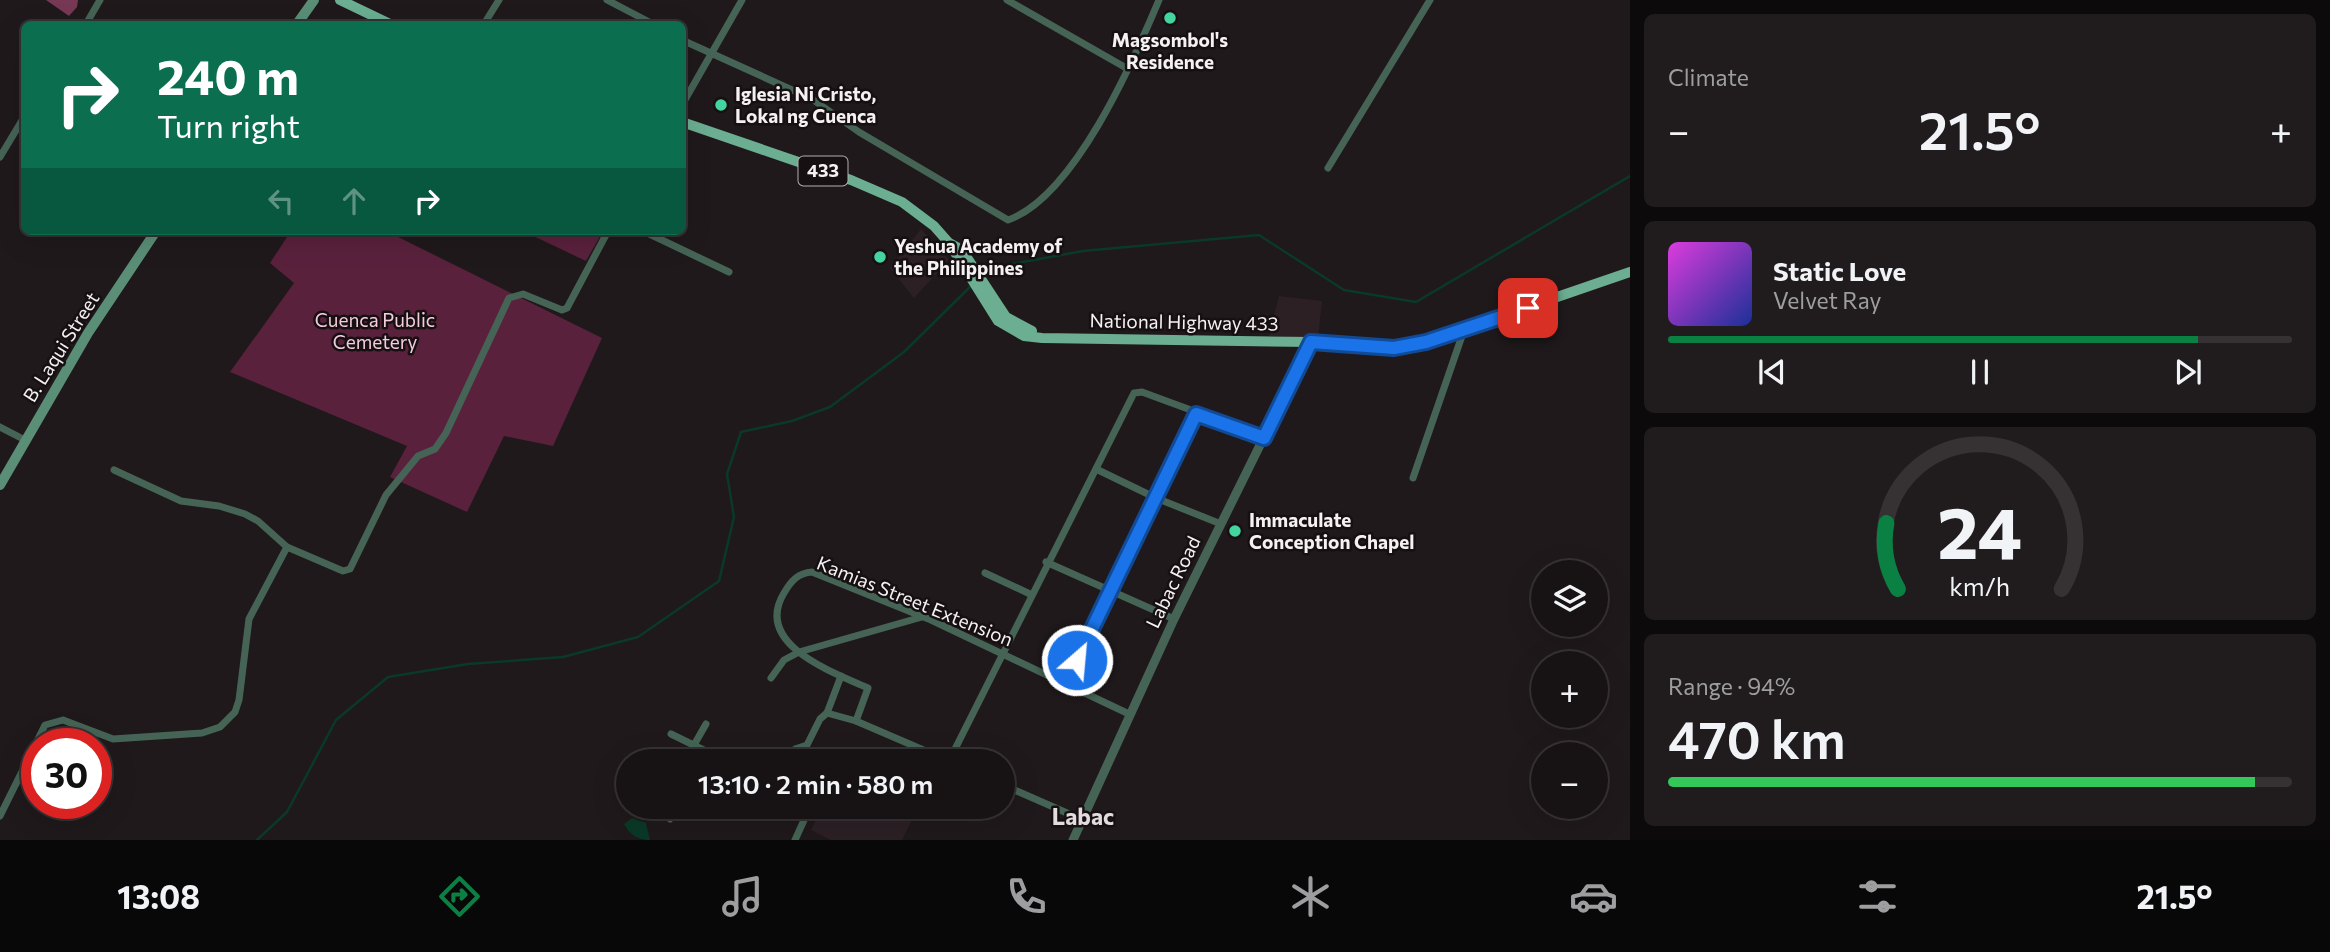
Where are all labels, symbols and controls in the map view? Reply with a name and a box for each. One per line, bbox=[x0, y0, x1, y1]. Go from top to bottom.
marker: Magsombol's Residence bbox=[1162, 10, 1178, 26]
place label: Magsombol's Residence bbox=[1112, 28, 1228, 73]
text: 240 m bbox=[157, 45, 299, 105]
icon: right bbox=[42, 49, 133, 140]
text: Climate bbox=[1668, 63, 1749, 91]
place label: Iglesia Ni Cristo, Lokal ng Cuenca bbox=[735, 82, 876, 127]
marker: Iglesia Ni Cristo, Lokal ng Cuenca bbox=[713, 97, 729, 113]
text: 21.5° bbox=[1919, 97, 2040, 161]
text: Turn right bbox=[157, 105, 300, 145]
text: − bbox=[1668, 106, 1690, 153]
text: + bbox=[2270, 106, 2292, 153]
road number: 433 bbox=[798, 156, 848, 186]
icon: left bbox=[262, 182, 300, 220]
icon: ahead bbox=[335, 182, 373, 220]
icon: right bbox=[408, 182, 446, 220]
place label: Yeshua Academy of the Philippines bbox=[894, 234, 1063, 279]
marker: Yeshua Academy of the Philippines bbox=[872, 249, 888, 265]
text: Static Love bbox=[1773, 255, 1906, 286]
pin bbox=[1498, 278, 1558, 338]
text: Velvet Ray bbox=[1773, 286, 1881, 314]
street label: B. Laqui Street bbox=[18, 287, 104, 406]
icon: arrive bbox=[1509, 289, 1547, 327]
park label: Cuenca Public Cemetery bbox=[315, 308, 435, 353]
street label: National Highway 433 bbox=[1089, 308, 1279, 335]
icon: previous bbox=[1753, 353, 1791, 391]
icon: pause bbox=[1961, 353, 1999, 391]
icon: next bbox=[2169, 353, 2207, 391]
text: 24 bbox=[1937, 486, 2023, 575]
place label: Immaculate Conception Chapel bbox=[1249, 508, 1414, 553]
marker: Immaculate Conception Chapel bbox=[1227, 523, 1243, 539]
street label: Labac Road bbox=[1140, 532, 1205, 631]
street label: Kamias Street Extension bbox=[814, 551, 1017, 650]
map controls bbox=[1531, 560, 1608, 819]
button: layers bbox=[1531, 560, 1608, 637]
text: km/h bbox=[1950, 571, 2010, 601]
position arrow bbox=[1040, 623, 1114, 697]
button: + bbox=[1531, 651, 1608, 728]
text: Range · 94% bbox=[1668, 672, 1795, 700]
text: 470 km bbox=[1668, 706, 1846, 770]
speed limit sign: 30 bbox=[21, 728, 112, 819]
button: − bbox=[1531, 742, 1608, 819]
text: 13:10 · 2 min · 580 m bbox=[698, 768, 933, 799]
district label: Labac bbox=[1052, 802, 1114, 830]
icon: directions bbox=[435, 872, 484, 921]
icon: music bbox=[718, 872, 767, 921]
icon: phone bbox=[1002, 872, 1051, 921]
icon: climate bbox=[1286, 872, 1335, 921]
icon: car bbox=[1569, 872, 1618, 921]
icon: filters bbox=[1853, 872, 1902, 921]
text: 13:08 bbox=[117, 876, 200, 916]
text: 21.5° bbox=[2137, 876, 2213, 916]

